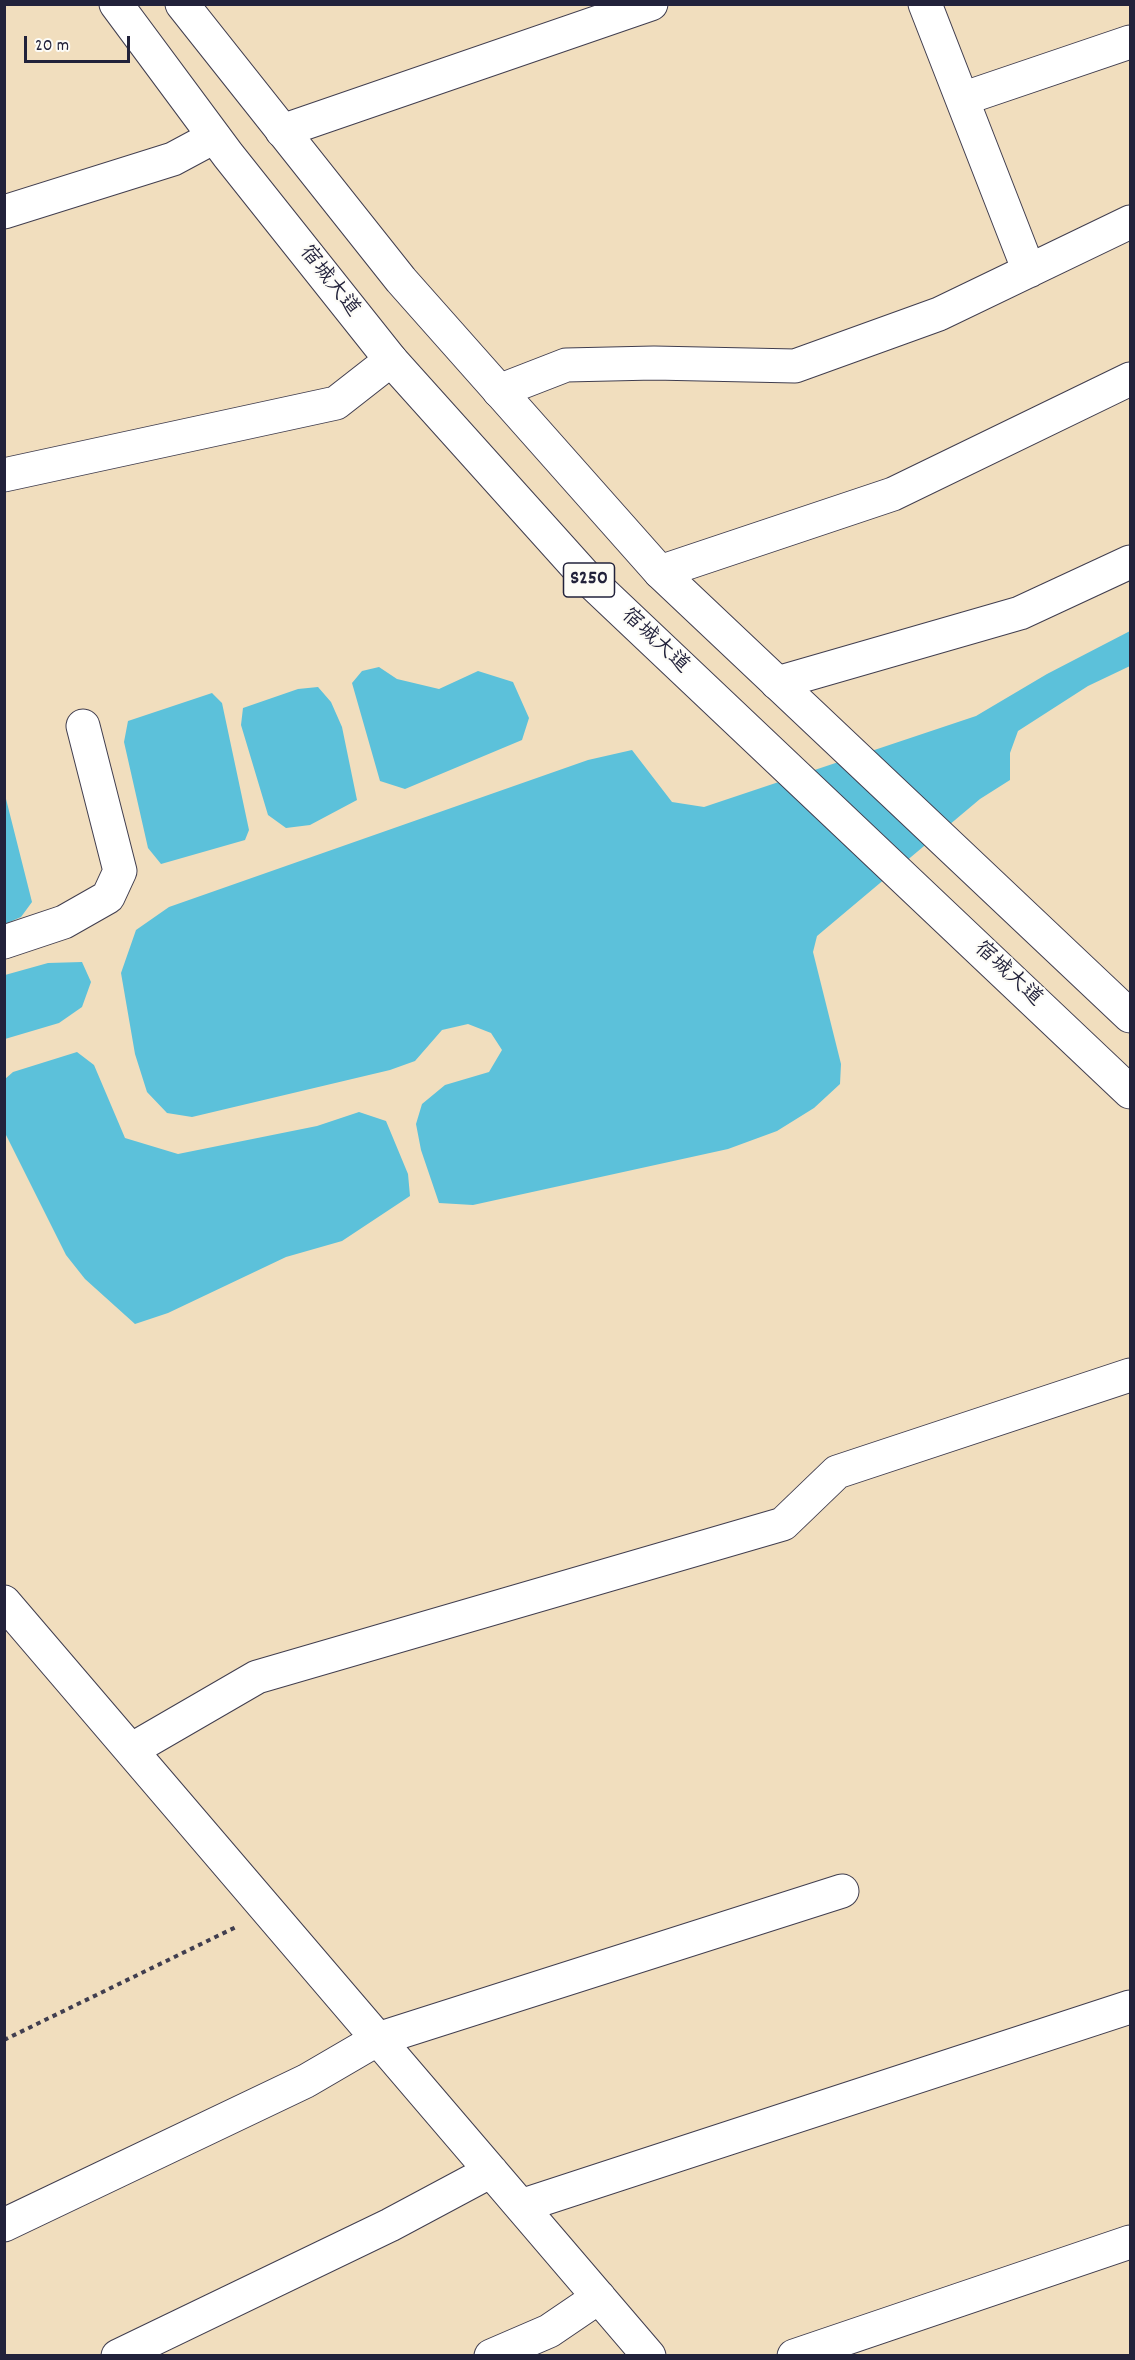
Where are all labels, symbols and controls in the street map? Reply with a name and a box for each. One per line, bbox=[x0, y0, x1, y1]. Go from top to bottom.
scale bar bbox=[27, 24, 134, 62]
text: 20 m bbox=[35, 34, 69, 59]
street label: 宿城大道 bbox=[292, 241, 364, 323]
road number: S250 bbox=[564, 563, 614, 597]
street label: 宿城大道 bbox=[615, 604, 693, 680]
street label: 宿城大道 bbox=[968, 937, 1046, 1013]

